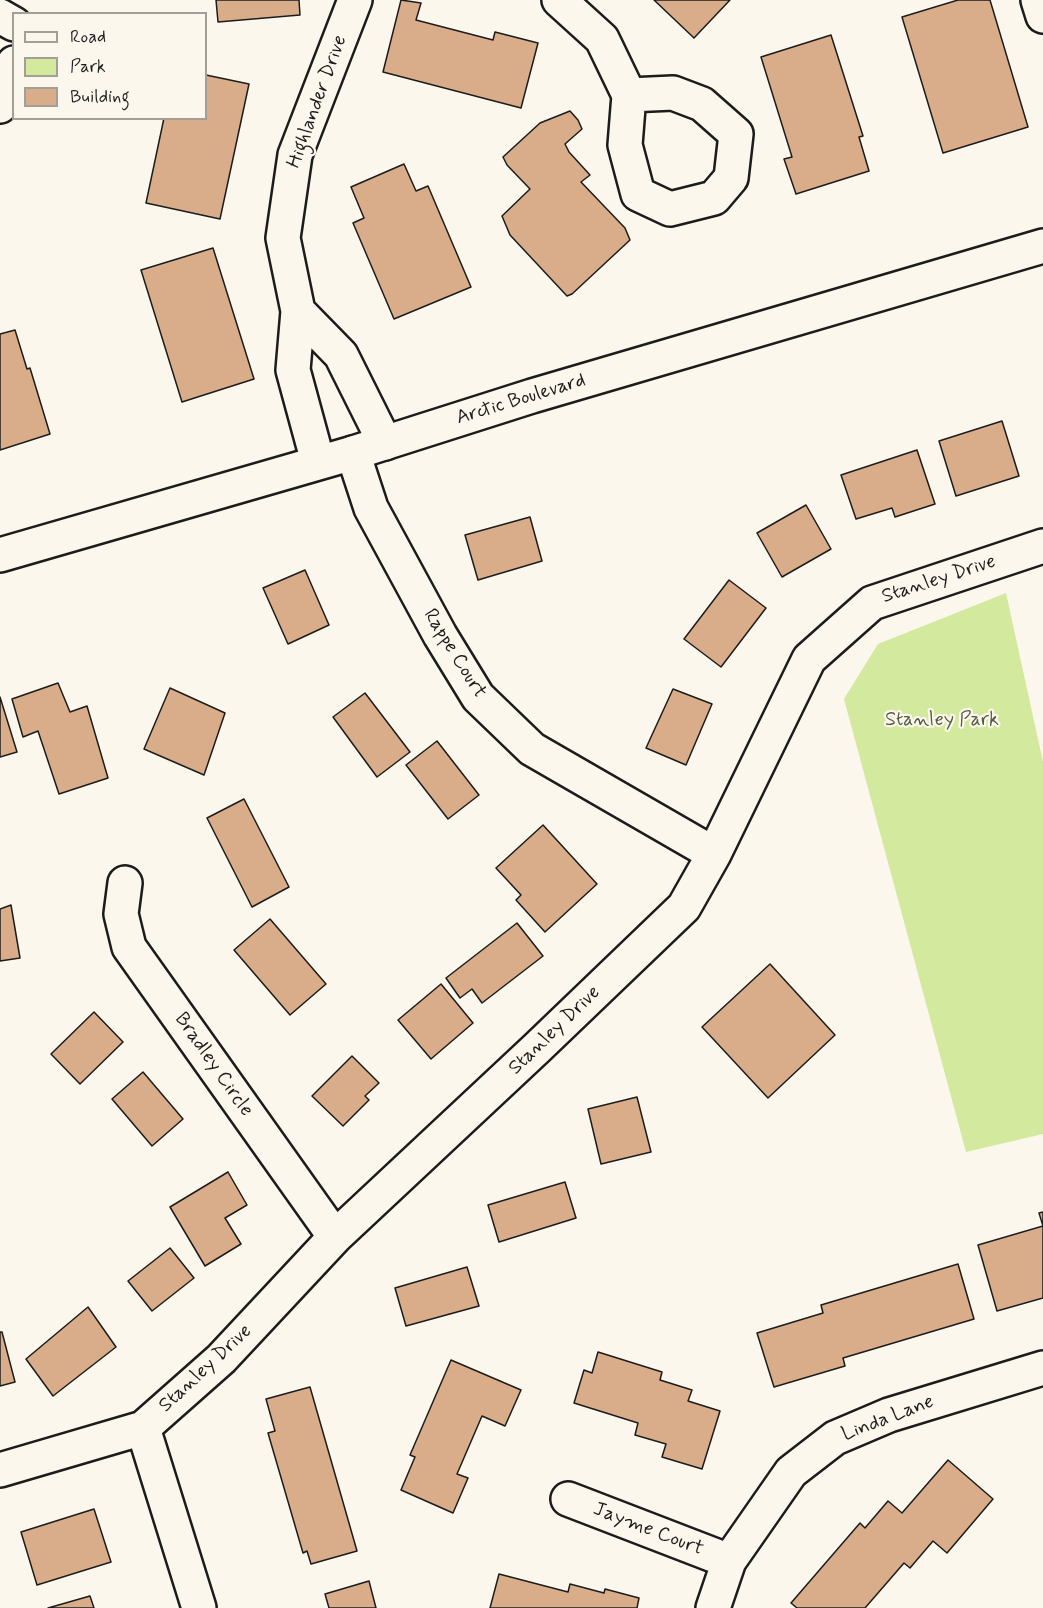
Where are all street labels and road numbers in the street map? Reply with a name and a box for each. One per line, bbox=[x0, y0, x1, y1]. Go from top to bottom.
street label: Highlander Drive bbox=[283, 32, 353, 172]
street label: Arctic Boulevard bbox=[453, 369, 589, 431]
street label: Stanley Drive bbox=[879, 550, 999, 610]
street label: Rappe Court bbox=[417, 605, 491, 703]
street label: Stanley Drive bbox=[504, 981, 606, 1081]
street label: Bradley Circle bbox=[168, 1008, 258, 1122]
street label: Stanley Drive bbox=[155, 1320, 257, 1418]
street label: Linda Lane bbox=[839, 1390, 937, 1448]
street label: Jayme Court bbox=[589, 1498, 707, 1562]

